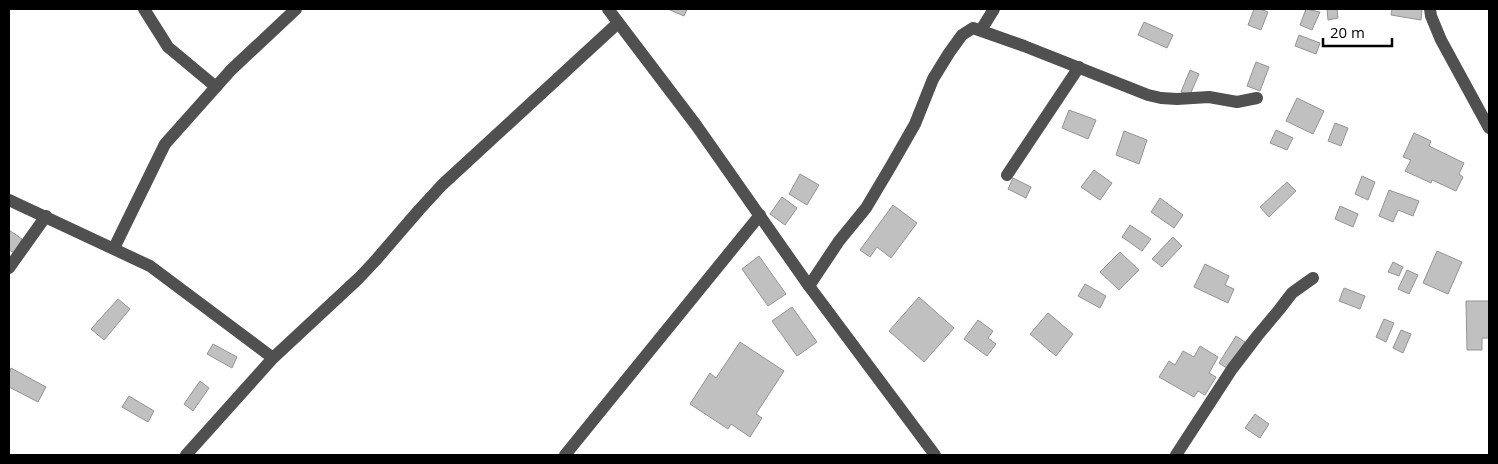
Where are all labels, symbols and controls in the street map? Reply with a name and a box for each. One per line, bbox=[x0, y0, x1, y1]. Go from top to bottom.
scale bar bbox=[1323, 15, 1392, 47]
text: 20 m bbox=[1330, 22, 1365, 42]

